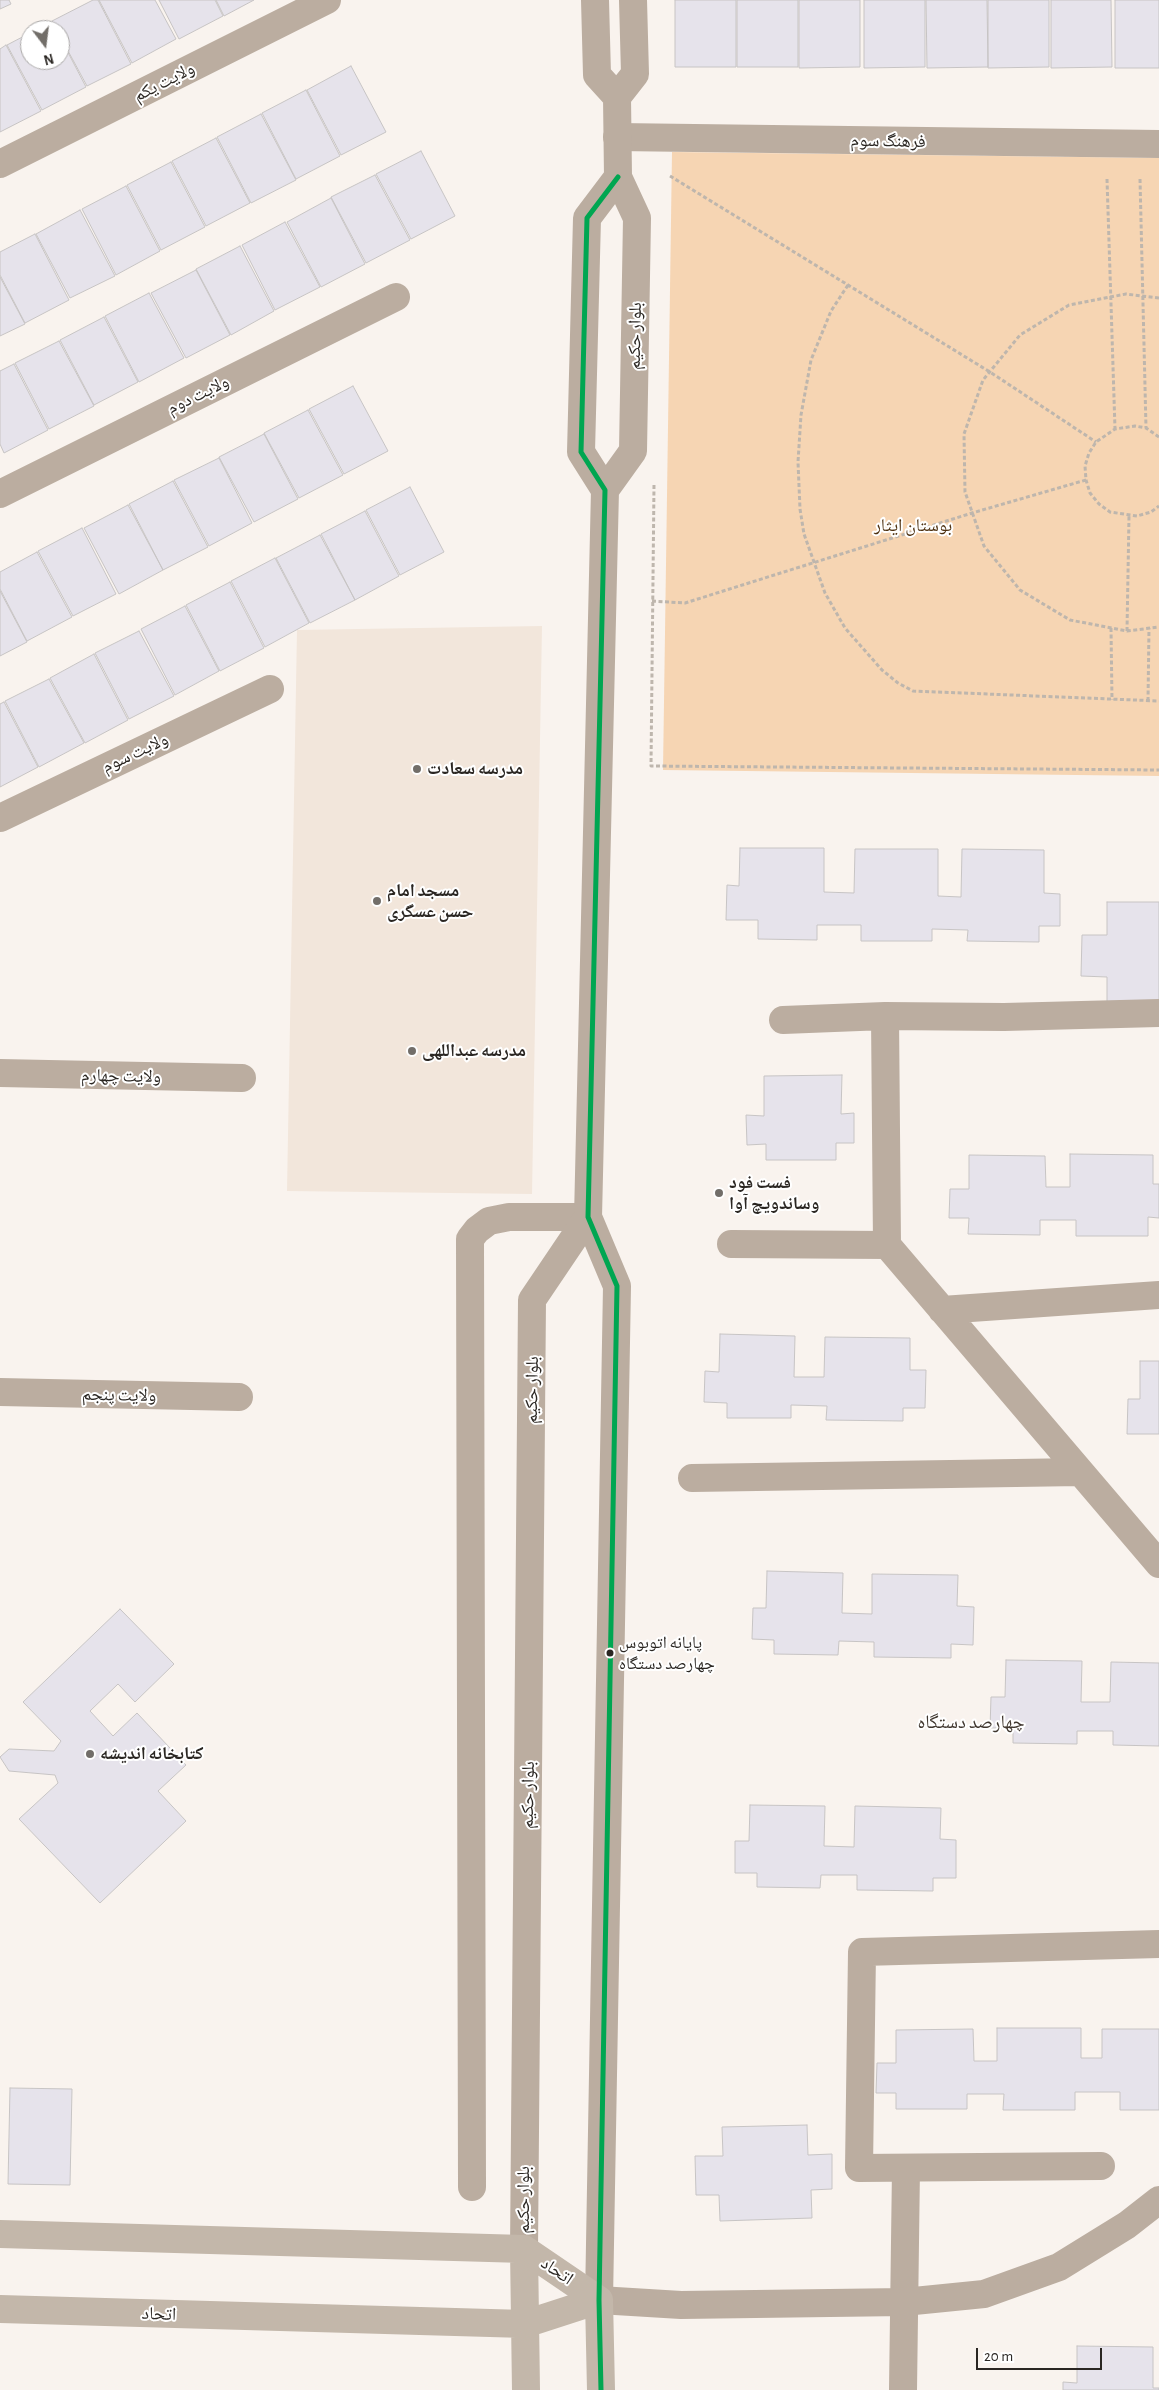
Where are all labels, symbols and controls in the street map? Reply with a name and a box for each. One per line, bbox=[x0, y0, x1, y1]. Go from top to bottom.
north arrow bbox=[20, 20, 70, 70]
text: N bbox=[42, 50, 55, 67]
street label: ولایت یکم bbox=[130, 58, 198, 106]
street label: فرهنگ سوم bbox=[850, 130, 926, 152]
street label: بلوار حکیم bbox=[624, 302, 646, 370]
street label: ولایت دوم bbox=[163, 371, 233, 419]
park label: بوستان ایثار bbox=[874, 515, 952, 537]
street label: ولایت سوم bbox=[98, 728, 172, 778]
place label: مدرسه سعادت bbox=[427, 758, 523, 780]
marker: مدرسه سعادت bbox=[411, 763, 423, 775]
place label: مسجد امام حسن عسگری bbox=[387, 880, 474, 922]
marker: مسجد امام حسن عسگری bbox=[371, 895, 383, 907]
place label: مدرسه عبداللهی bbox=[422, 1040, 526, 1062]
marker: مدرسه عبداللهی bbox=[406, 1045, 418, 1057]
street label: ولایت چهارم bbox=[81, 1065, 161, 1087]
place label: فست فود وساندویچ آوا bbox=[729, 1172, 819, 1214]
marker: فست فود وساندویچ آوا bbox=[713, 1187, 725, 1199]
street label: بلوار حکیم bbox=[521, 1356, 543, 1424]
street label: ولایت پنجم bbox=[82, 1384, 156, 1406]
place label: پایانه اتوبوس چهارصد دستگاه bbox=[619, 1633, 715, 1673]
marker: پایانه اتوبوس چهارصد دستگاه bbox=[605, 1648, 615, 1658]
district label: چهارصد دستگاه bbox=[917, 1711, 1025, 1733]
place label: کتابخانه اندیشه bbox=[100, 1743, 204, 1765]
marker: کتابخانه اندیشه bbox=[84, 1748, 96, 1760]
street label: بلوار حکیم bbox=[517, 1761, 539, 1829]
street label: بلوار حکیم bbox=[513, 2166, 535, 2234]
street label: اتحاد bbox=[537, 2252, 577, 2290]
street label: اتحاد bbox=[141, 2303, 177, 2325]
scale bar bbox=[979, 2338, 1105, 2370]
text: 20 m bbox=[984, 2349, 1013, 2364]

